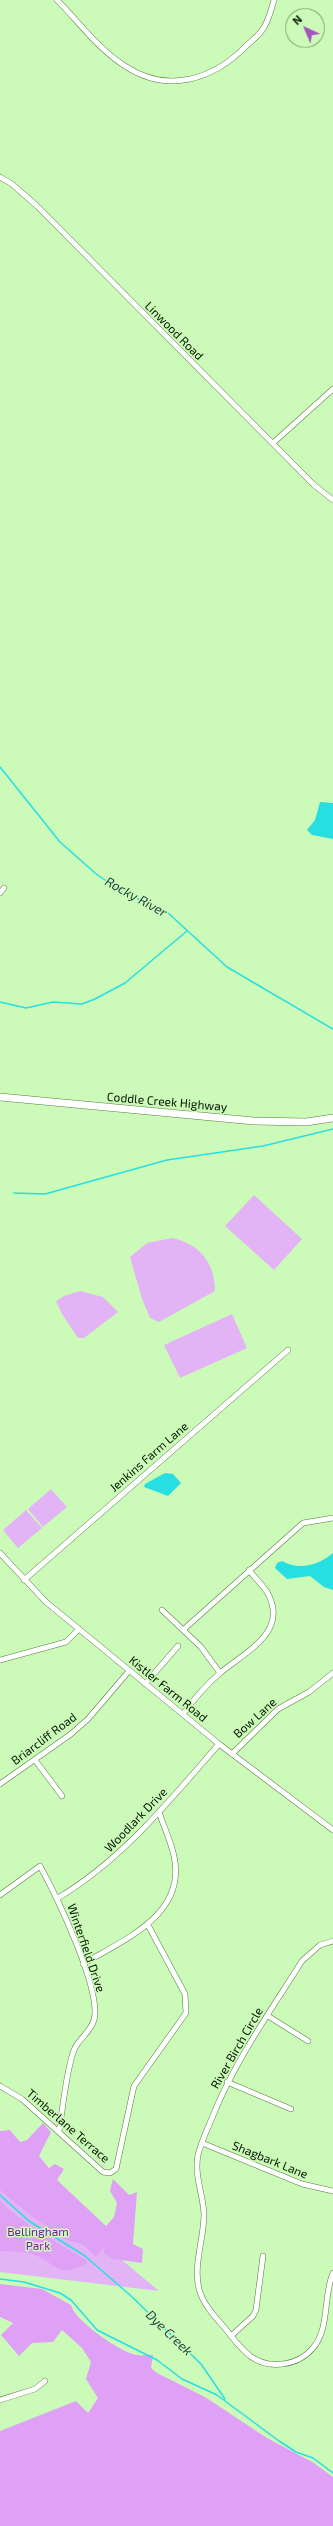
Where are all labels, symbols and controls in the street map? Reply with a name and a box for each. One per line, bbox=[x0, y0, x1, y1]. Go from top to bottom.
north arrow bbox=[285, 8, 325, 48]
text: N bbox=[290, 12, 304, 27]
street label: Linwood Road bbox=[142, 299, 206, 363]
water label: Rocky River bbox=[102, 874, 170, 920]
street label: Coddle Creek Highway bbox=[106, 1090, 228, 1114]
street label: Jenkins Farm Lane bbox=[107, 1419, 191, 1495]
street label: Kistler Farm Road bbox=[126, 1653, 210, 1725]
street label: Bow Lane bbox=[231, 1695, 279, 1741]
street label: Briarcliff Road bbox=[9, 1710, 79, 1768]
street label: Woodlark Drive bbox=[102, 1785, 170, 1855]
street label: Winterfield Drive bbox=[64, 1902, 108, 1994]
street label: River Birch Circle bbox=[208, 2005, 266, 2091]
street label: Timberlane Terrace bbox=[24, 2086, 112, 2166]
street label: Shagbark Lane bbox=[230, 2138, 310, 2182]
park label: Bellingham Park bbox=[7, 2225, 69, 2253]
water label: Dye Creek bbox=[142, 2307, 196, 2359]

